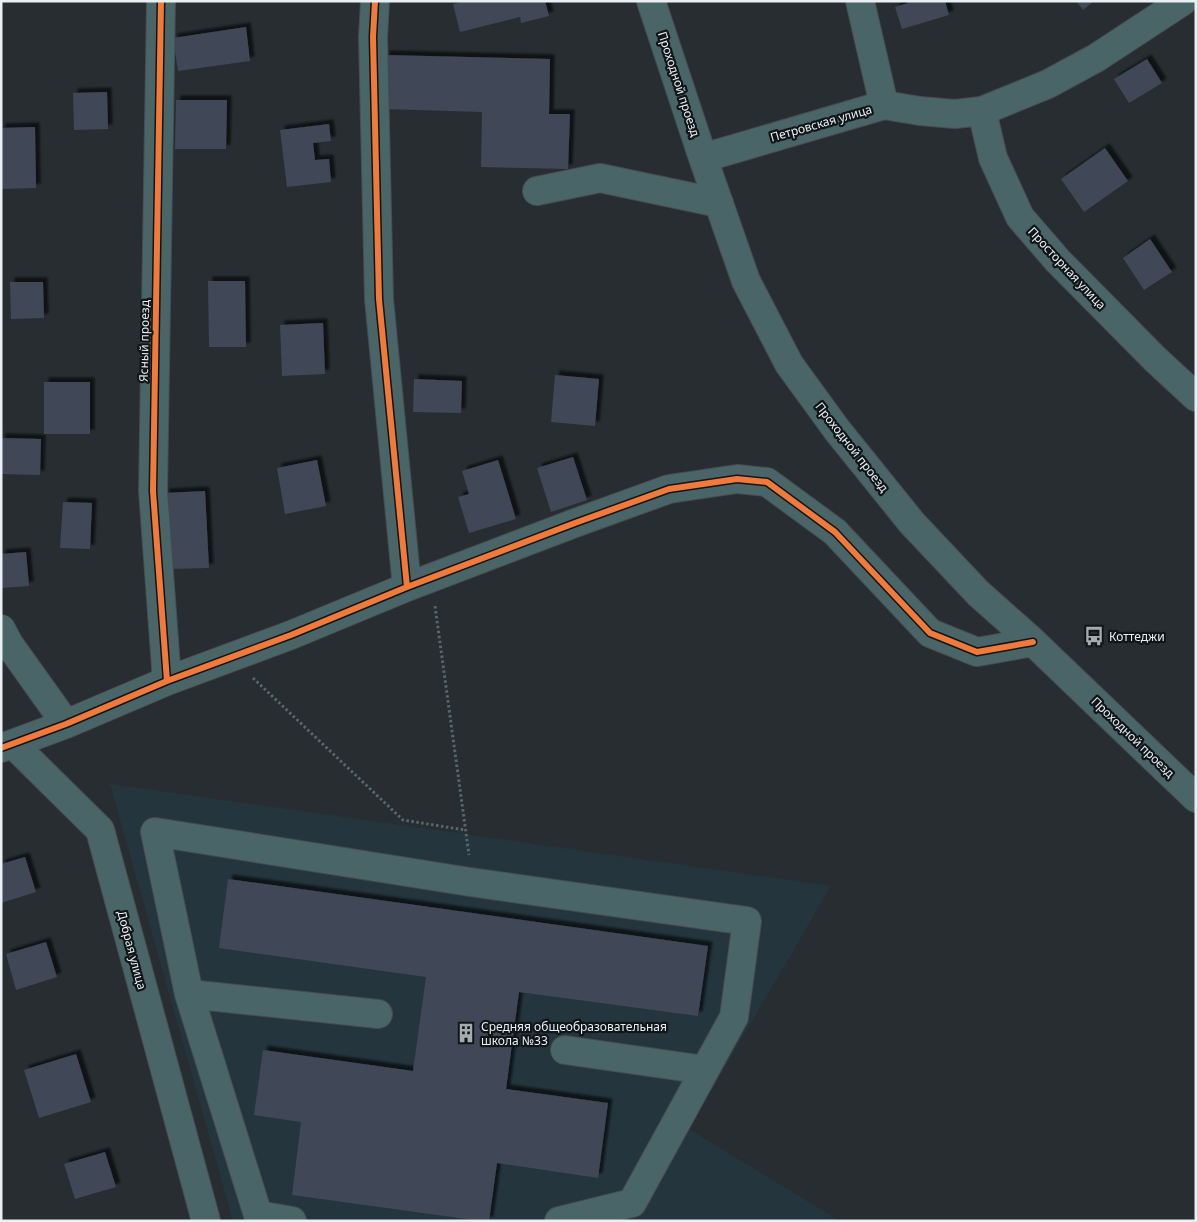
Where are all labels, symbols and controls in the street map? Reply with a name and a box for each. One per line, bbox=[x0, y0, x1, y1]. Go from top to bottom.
street label: Проходной проезд bbox=[654, 29, 704, 139]
street label: Петровская улица bbox=[768, 100, 874, 146]
street label: Просторная улица bbox=[1024, 223, 1110, 313]
street label: Ясный проезд bbox=[135, 299, 153, 382]
street label: Проходной проезд bbox=[812, 399, 893, 496]
bus stop icon: Коттеджи bbox=[1083, 625, 1105, 647]
place label: Коттеджи bbox=[1109, 628, 1165, 645]
street label: Проходной проезд bbox=[1088, 693, 1179, 782]
street label: Добрая улица bbox=[113, 909, 151, 991]
place label: Средняя общеобразовательная школа №33 bbox=[481, 1018, 667, 1049]
building icon: Средняя общеобразовательная школа №33 bbox=[455, 1022, 477, 1044]

